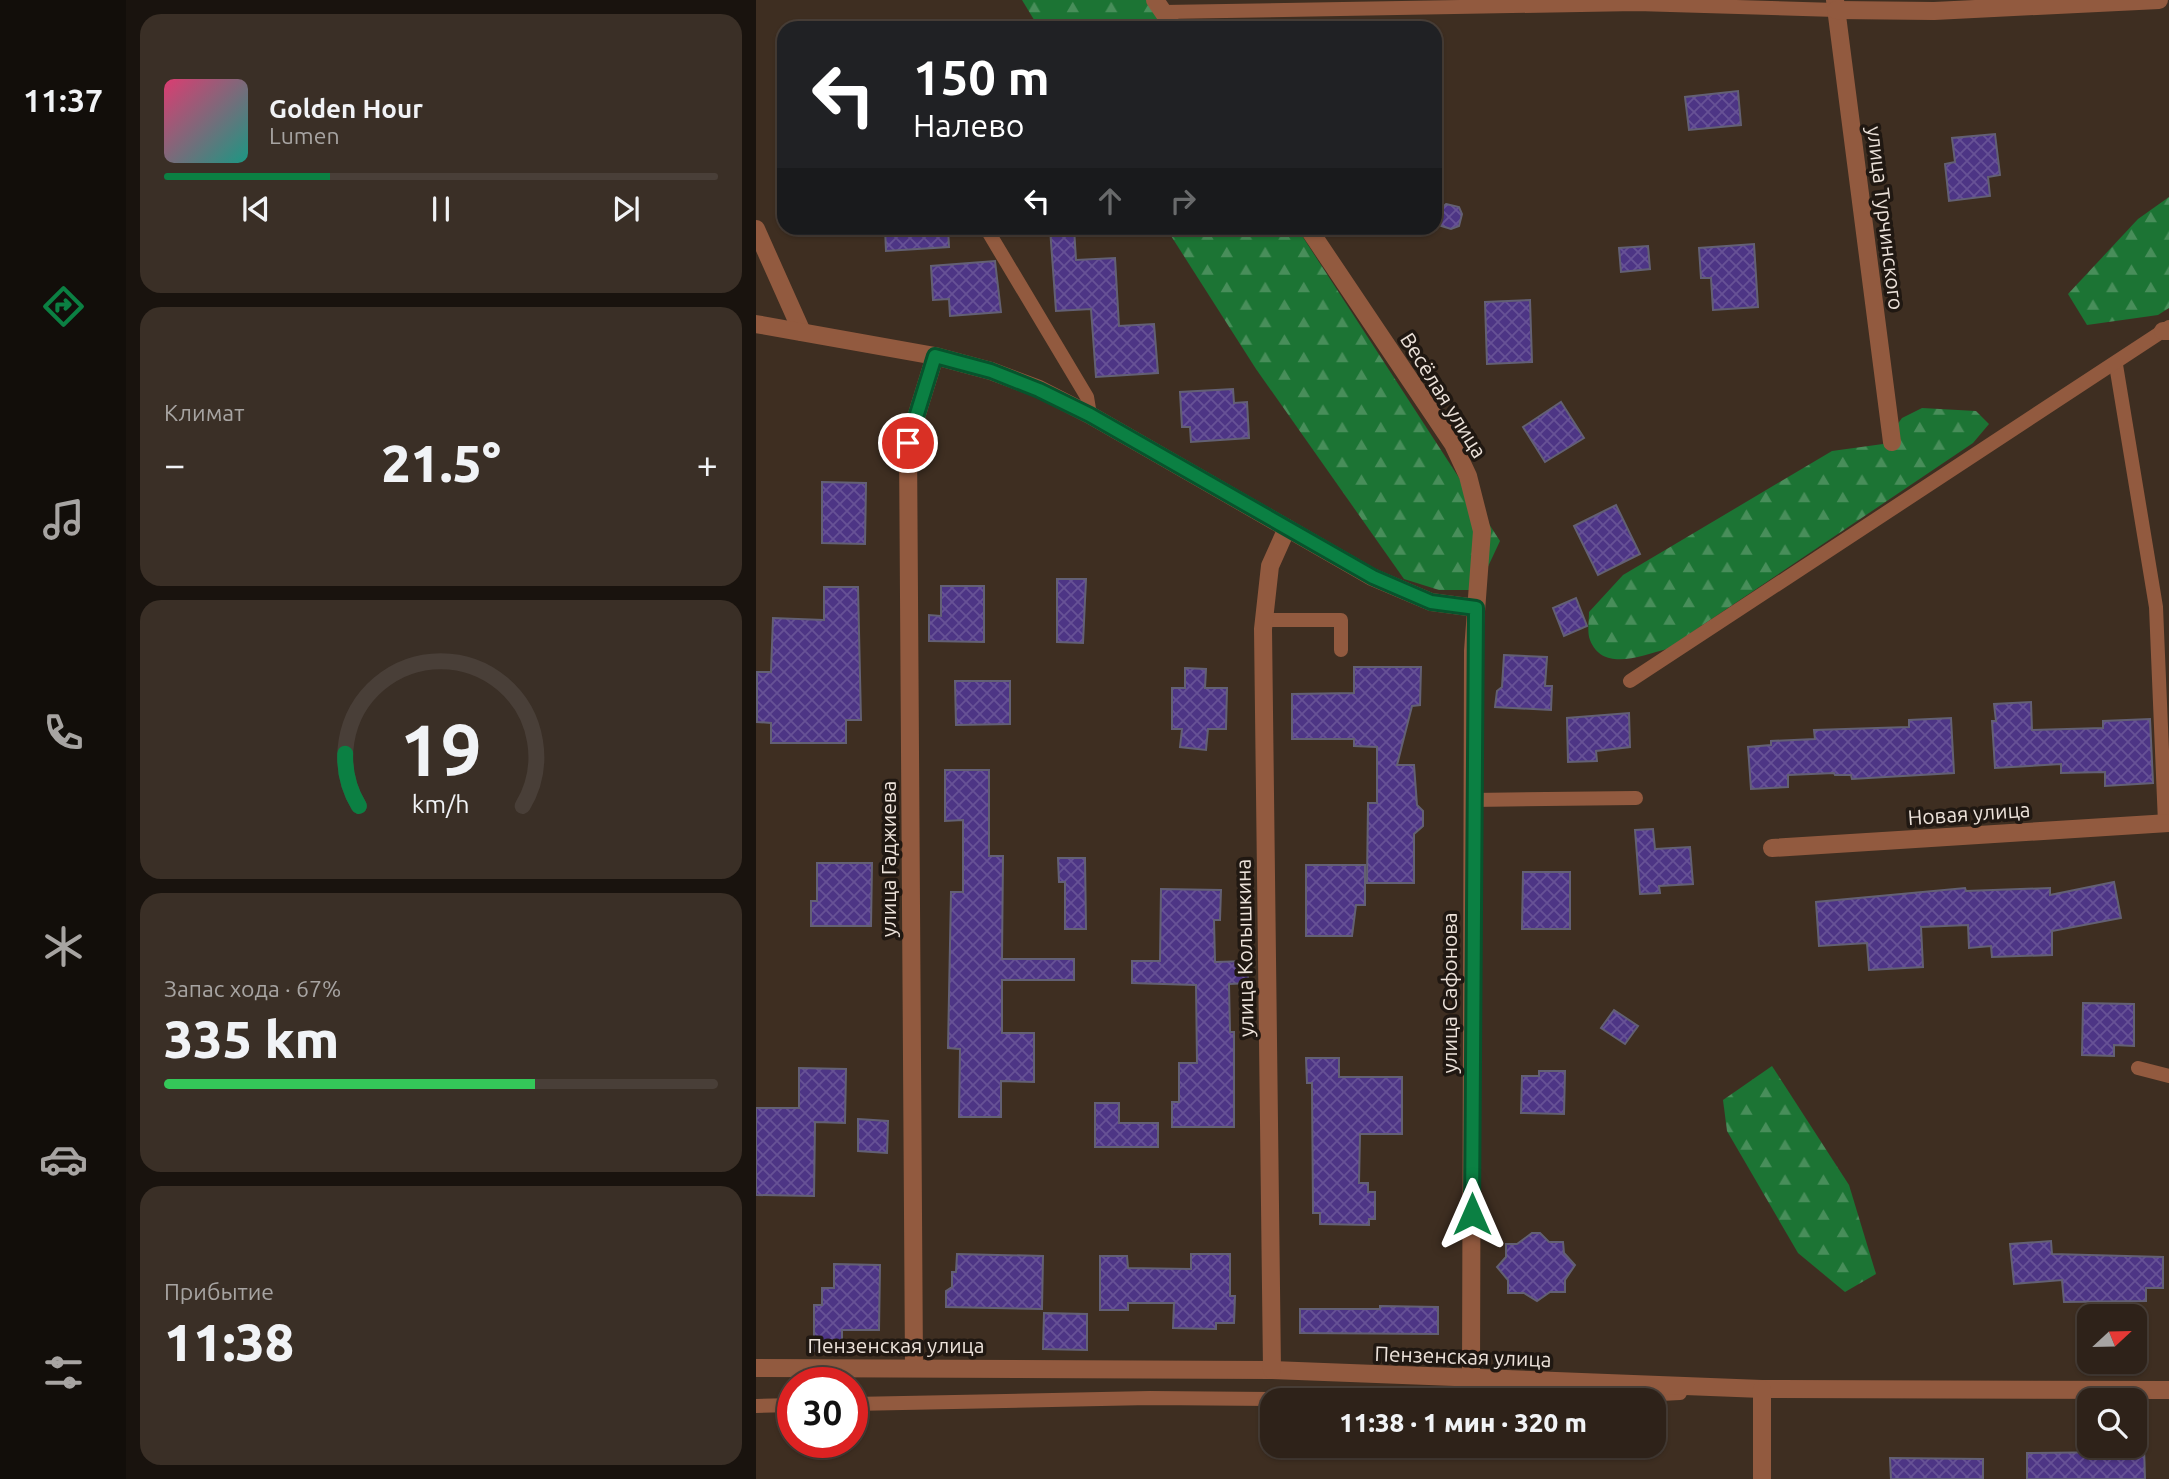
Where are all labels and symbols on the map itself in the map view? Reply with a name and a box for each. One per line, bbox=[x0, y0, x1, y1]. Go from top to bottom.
street label: улица Турчинского bbox=[1863, 125, 1909, 311]
street label: Весёлая улица bbox=[1396, 328, 1492, 462]
pin bbox=[878, 413, 938, 473]
street label: улица Гаджиева bbox=[876, 781, 900, 937]
street label: Новая улица bbox=[1907, 797, 2031, 829]
street label: улица Колышкина bbox=[1230, 859, 1258, 1037]
street label: улица Сафонова bbox=[1437, 912, 1461, 1074]
position arrow bbox=[1435, 1177, 1509, 1251]
north arrow bbox=[2077, 1304, 2147, 1374]
street label: Пензенская улица bbox=[807, 1333, 985, 1357]
street label: Пензенская улица bbox=[1374, 1341, 1552, 1371]
speed limit sign: 30 bbox=[777, 1367, 868, 1458]

